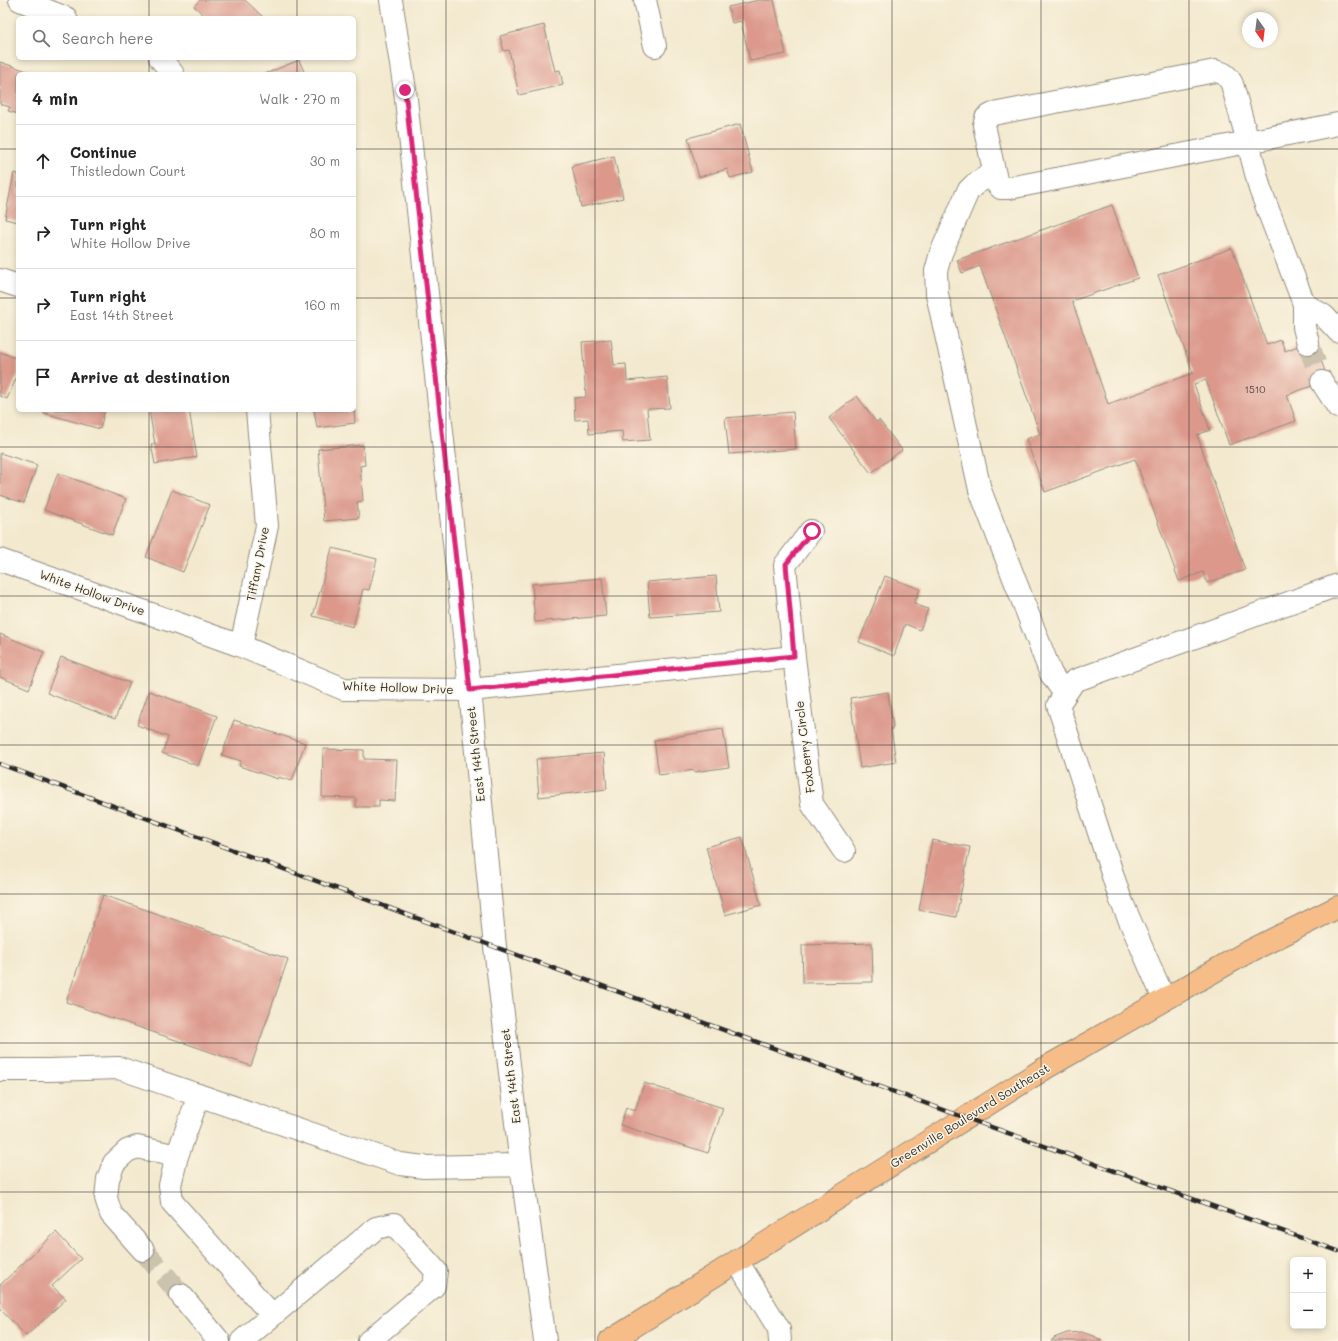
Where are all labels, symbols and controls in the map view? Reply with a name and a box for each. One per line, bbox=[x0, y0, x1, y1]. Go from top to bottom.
north arrow bbox=[1242, 12, 1278, 48]
search box bbox=[16, 16, 356, 60]
icon: search bbox=[30, 27, 52, 49]
text: Search here bbox=[62, 28, 153, 48]
route end bbox=[396, 81, 414, 99]
text: 4 min bbox=[32, 87, 78, 109]
text: Walk · 270 m bbox=[259, 90, 340, 107]
text: Continue bbox=[70, 142, 137, 162]
icon: ahead bbox=[32, 150, 54, 172]
text: 30 m bbox=[310, 152, 340, 169]
text: Thistledown Court bbox=[70, 162, 186, 179]
text: Turn right bbox=[70, 214, 147, 234]
icon: right bbox=[32, 222, 54, 244]
text: 80 m bbox=[310, 224, 340, 241]
text: White Hollow Drive bbox=[70, 234, 190, 251]
text: Turn right bbox=[70, 286, 147, 306]
icon: right bbox=[32, 294, 54, 316]
text: 160 m bbox=[304, 296, 340, 313]
text: East 14th Street bbox=[70, 306, 174, 323]
icon: arrive bbox=[32, 366, 54, 388]
text: Arrive at destination bbox=[70, 367, 230, 387]
house number: 1510 bbox=[1245, 382, 1265, 396]
route start bbox=[803, 522, 821, 540]
street label: Tiffany Drive bbox=[242, 525, 272, 602]
street label: White Hollow Drive bbox=[37, 566, 147, 619]
street label: White Hollow Drive bbox=[342, 677, 454, 697]
street label: Foxberry Circle bbox=[790, 700, 818, 794]
street label: East 14th Street bbox=[462, 706, 488, 803]
street label: East 14th Street bbox=[496, 1028, 524, 1125]
street label: Greenville Boulevard Southeast bbox=[887, 1059, 1052, 1171]
map controls bbox=[1290, 1257, 1326, 1329]
button: + bbox=[1290, 1257, 1326, 1293]
button: − bbox=[1290, 1293, 1326, 1329]

